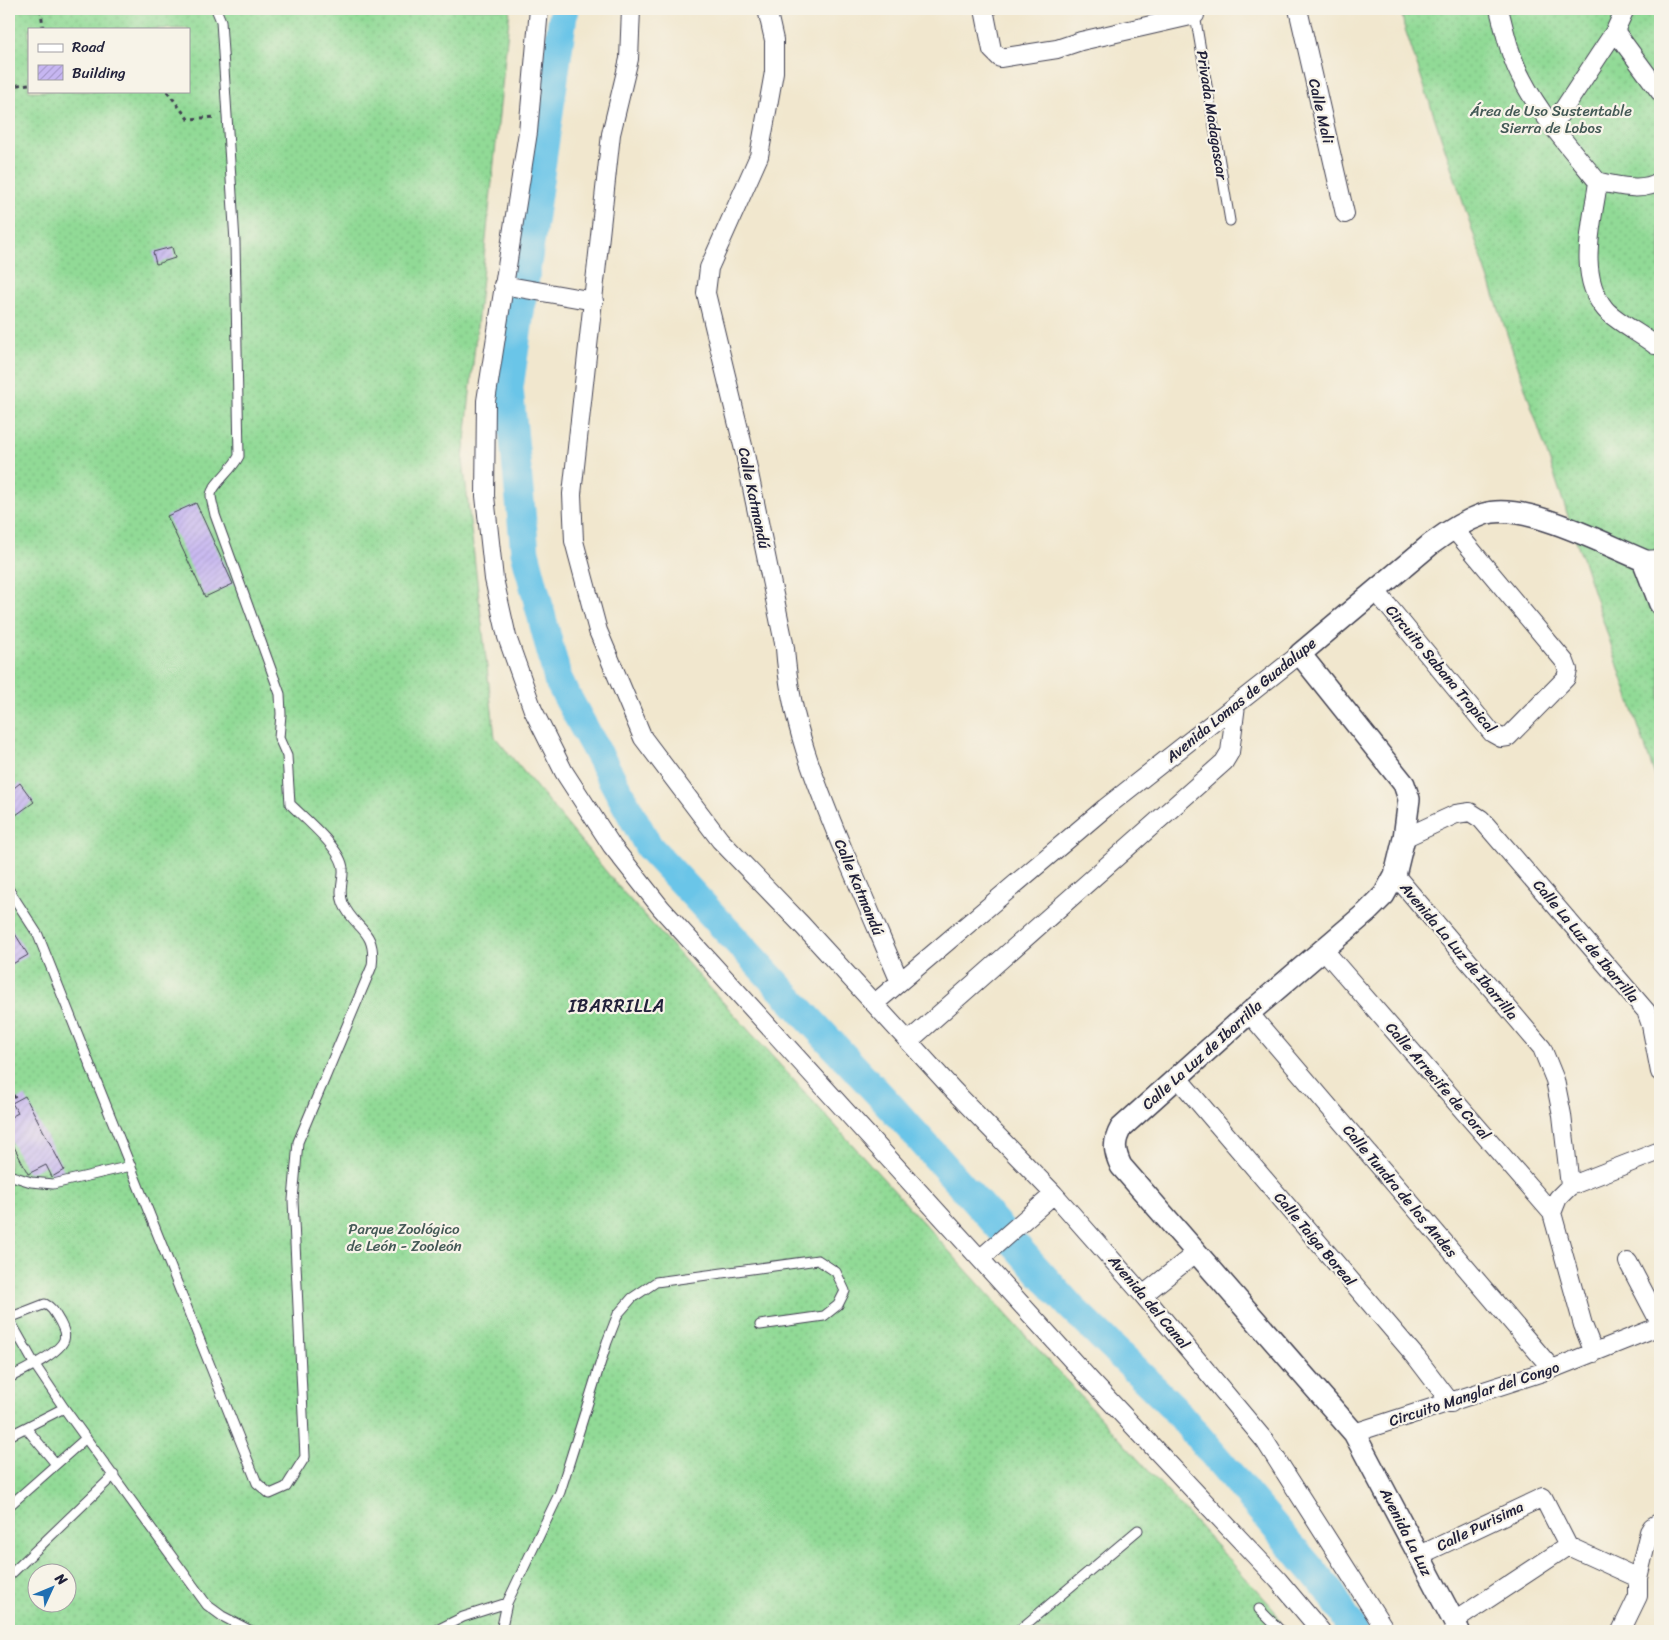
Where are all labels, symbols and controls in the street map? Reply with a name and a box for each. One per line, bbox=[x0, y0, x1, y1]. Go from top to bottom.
legend bbox=[28, 28, 190, 92]
text: Road bbox=[72, 34, 105, 60]
street label: Privada Madagascar bbox=[1189, 48, 1235, 182]
text: Building bbox=[72, 60, 126, 86]
street label: Calle Mali bbox=[1301, 76, 1341, 147]
park label: Área de Uso Sustentable Sierra de Lobos bbox=[1469, 98, 1632, 141]
street label: Calle Katmandú bbox=[731, 445, 778, 552]
street label: Circuito Sabana Tropical bbox=[1379, 599, 1503, 740]
street label: Avenida Lomas de Guadalupe bbox=[1159, 631, 1322, 770]
street label: Calle Katmandú bbox=[827, 835, 891, 940]
street label: Calle La Luz de Ibarrilla bbox=[1526, 873, 1646, 1009]
street label: Avenida La Luz de Ibarrilla bbox=[1393, 875, 1525, 1026]
district label: IBARRILLA bbox=[568, 990, 665, 1022]
street label: Calle La Luz de Ibarrilla bbox=[1136, 993, 1269, 1116]
street label: Calle Arrecife de Coral bbox=[1379, 1016, 1498, 1147]
street label: Calle Tundra de los Andes bbox=[1336, 1118, 1464, 1264]
street label: Calle Taiga Boreal bbox=[1267, 1186, 1363, 1293]
park label: Parque Zoológico de León - Zooleón bbox=[346, 1216, 462, 1259]
street label: Avenida del Canal bbox=[1101, 1248, 1197, 1356]
street label: Circuito Manglar del Congo bbox=[1385, 1354, 1563, 1434]
street label: Avenida La Luz bbox=[1372, 1482, 1440, 1582]
street label: Calle Purisima bbox=[1432, 1493, 1528, 1558]
north arrow bbox=[28, 1562, 78, 1612]
text: N bbox=[48, 1566, 74, 1592]

